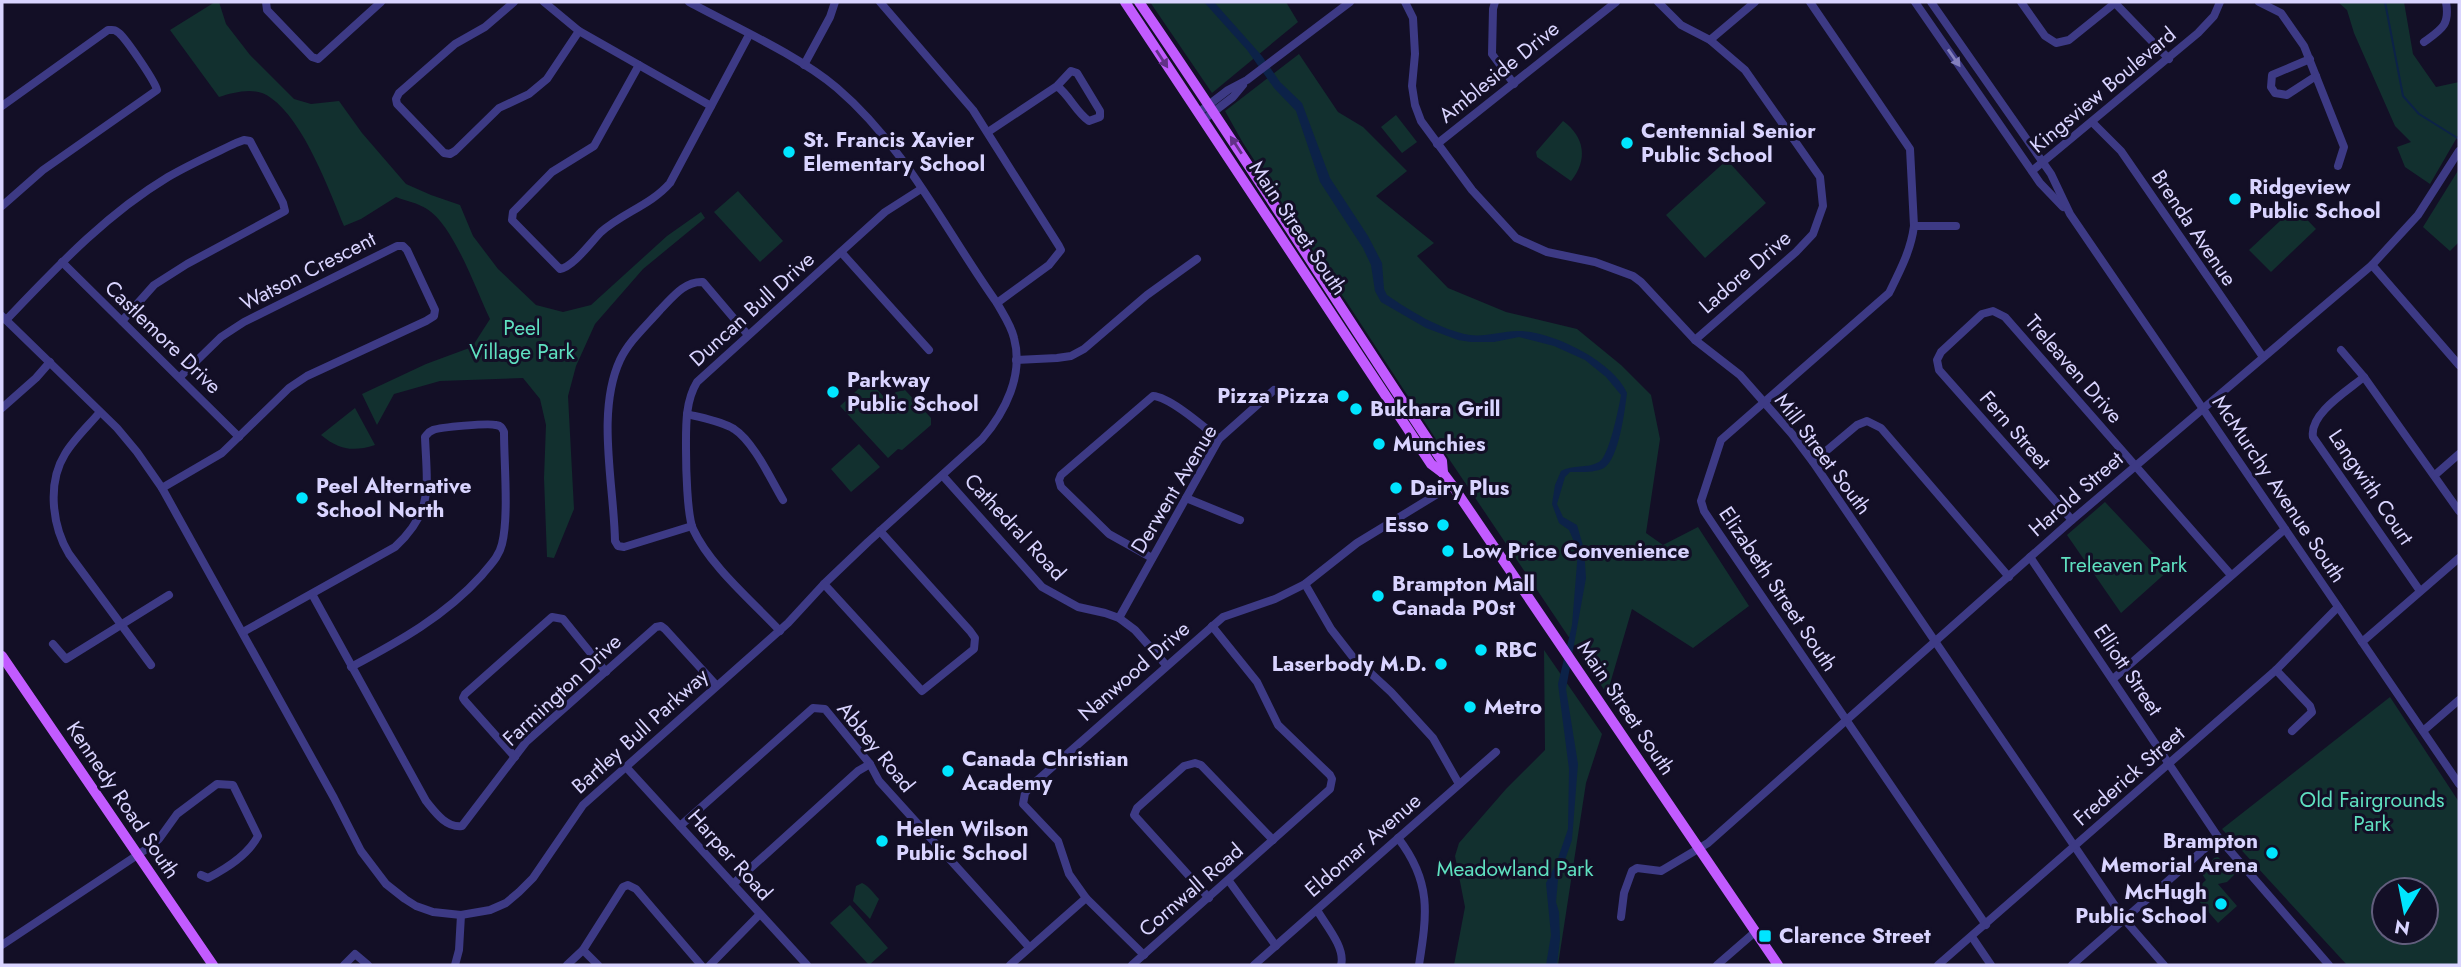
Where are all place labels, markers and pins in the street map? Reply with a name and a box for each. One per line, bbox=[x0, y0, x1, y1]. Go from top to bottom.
place label: Centennial Senior Public School bbox=[1641, 116, 1816, 170]
place label: St. Francis Xavier Elementary School bbox=[803, 125, 985, 179]
marker: Centennial Senior Public School bbox=[1619, 135, 1635, 151]
marker: St. Francis Xavier Elementary School bbox=[781, 144, 797, 160]
place label: Ridgeview Public School bbox=[2249, 172, 2381, 226]
marker: Ridgeview Public School bbox=[2227, 191, 2243, 207]
place label: Parkway Public School bbox=[847, 365, 979, 419]
place label: Pizza Pizza bbox=[1217, 381, 1329, 411]
marker: Parkway Public School bbox=[825, 384, 841, 400]
marker: Pizza Pizza bbox=[1335, 388, 1351, 404]
place label: Bukhara Grill bbox=[1370, 394, 1501, 424]
marker: Bukhara Grill bbox=[1348, 401, 1364, 417]
place label: Munchies bbox=[1393, 429, 1486, 459]
marker: Munchies bbox=[1371, 436, 1387, 452]
place label: Peel Alternative School North bbox=[316, 471, 472, 525]
place label: Dairy Plus bbox=[1410, 473, 1510, 503]
marker: Dairy Plus bbox=[1388, 480, 1404, 496]
marker: Peel Alternative School North bbox=[294, 490, 310, 506]
place label: Esso bbox=[1385, 510, 1429, 540]
marker: Esso bbox=[1435, 517, 1451, 533]
place label: Low Price Convenience bbox=[1462, 536, 1690, 566]
marker: Low Price Convenience bbox=[1440, 543, 1456, 559]
place label: Brampton Mall Canada P0st bbox=[1392, 569, 1535, 623]
marker: Brampton Mall Canada P0st bbox=[1370, 588, 1386, 604]
place label: RBC bbox=[1495, 635, 1537, 665]
marker: RBC bbox=[1473, 642, 1489, 658]
place label: Laserbody M.D. bbox=[1272, 649, 1427, 679]
marker: Laserbody M.D. bbox=[1433, 656, 1449, 672]
place label: Metro bbox=[1484, 692, 1542, 722]
marker: Metro bbox=[1462, 699, 1478, 715]
place label: Canada Christian Academy bbox=[961, 744, 1129, 798]
marker: Canada Christian Academy bbox=[940, 763, 956, 779]
place label: Helen Wilson Public School bbox=[896, 814, 1029, 868]
place label: Brampton Memorial Arena bbox=[2101, 826, 2258, 880]
marker: Helen Wilson Public School bbox=[874, 833, 890, 849]
marker: Brampton Memorial Arena bbox=[2264, 845, 2280, 861]
place label: McHugh Public School bbox=[2075, 877, 2207, 931]
marker: McHugh Public School bbox=[2213, 896, 2229, 912]
place label: Clarence Street bbox=[1779, 921, 1931, 951]
marker: Clarence Street bbox=[1757, 928, 1773, 944]

